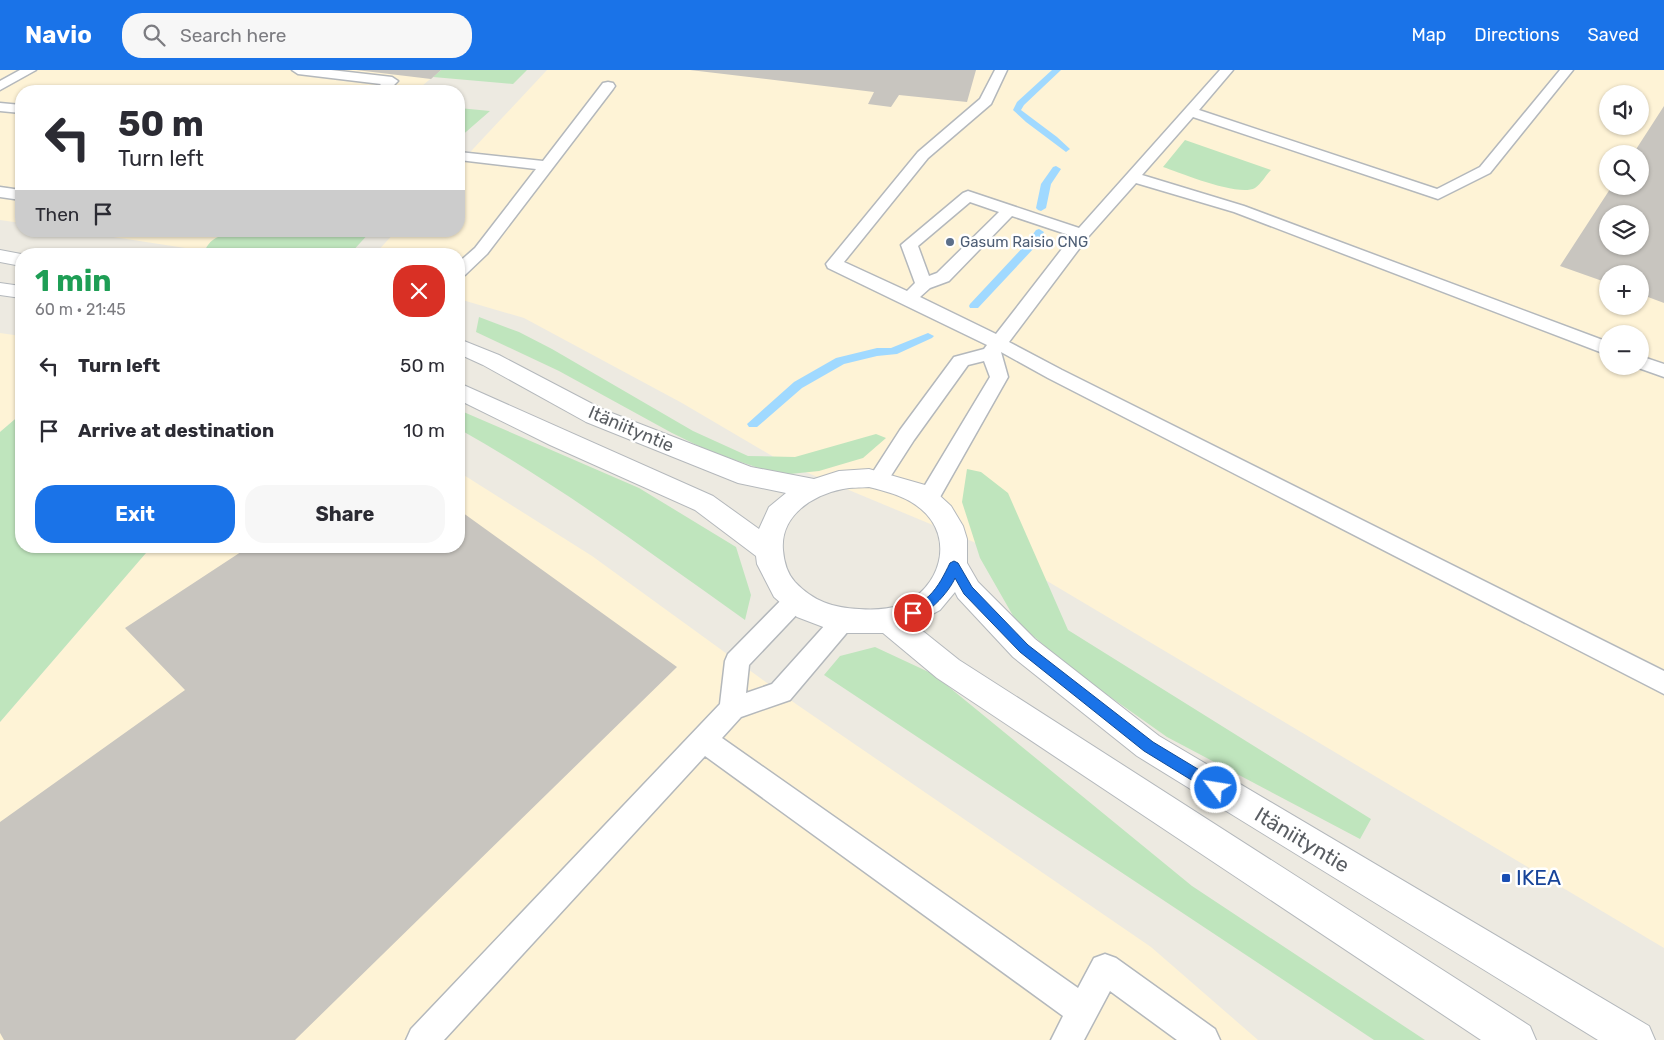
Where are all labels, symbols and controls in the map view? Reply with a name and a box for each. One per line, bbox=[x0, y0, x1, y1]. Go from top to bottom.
search box bbox=[122, 13, 472, 58]
text: Navio bbox=[25, 21, 92, 49]
icon: search bbox=[140, 21, 168, 49]
text: Search here bbox=[180, 24, 286, 47]
text: Map bbox=[1411, 24, 1446, 46]
text: Directions bbox=[1474, 24, 1560, 46]
text: Saved bbox=[1588, 24, 1639, 46]
map controls bbox=[1599, 85, 1649, 375]
button: sound bbox=[1599, 85, 1649, 135]
text: 50 m bbox=[118, 103, 204, 145]
icon: left bbox=[35, 105, 100, 170]
text: Turn left bbox=[118, 145, 204, 172]
button: search bbox=[1599, 145, 1649, 195]
icon: arrive bbox=[89, 200, 117, 228]
text: Then bbox=[35, 203, 79, 226]
button: layers bbox=[1599, 205, 1649, 255]
place label: Gasum Raisio CNG bbox=[960, 233, 1088, 251]
marker: Gasum Raisio CNG bbox=[944, 236, 956, 248]
text: 1 min bbox=[35, 263, 112, 299]
button: close bbox=[393, 265, 445, 317]
button: + bbox=[1599, 265, 1649, 315]
text: 60 m · 21:45 bbox=[35, 300, 126, 319]
button: − bbox=[1599, 325, 1649, 375]
icon: left bbox=[35, 352, 63, 380]
text: Turn left bbox=[78, 354, 160, 377]
text: 50 m bbox=[400, 354, 445, 377]
street label: Itäniityntie bbox=[585, 401, 677, 457]
icon: arrive bbox=[35, 417, 63, 445]
text: Arrive at destination bbox=[78, 419, 274, 442]
text: 10 m bbox=[403, 419, 445, 442]
button: Exit bbox=[35, 485, 235, 543]
button: Share bbox=[245, 485, 445, 543]
pin bbox=[892, 592, 934, 634]
icon: arrive bbox=[899, 599, 927, 627]
position arrow bbox=[1189, 761, 1241, 813]
street label: Itäniityntie bbox=[1250, 802, 1354, 878]
place label: IKEA bbox=[1516, 865, 1561, 890]
marker: IKEA bbox=[1500, 872, 1512, 884]

